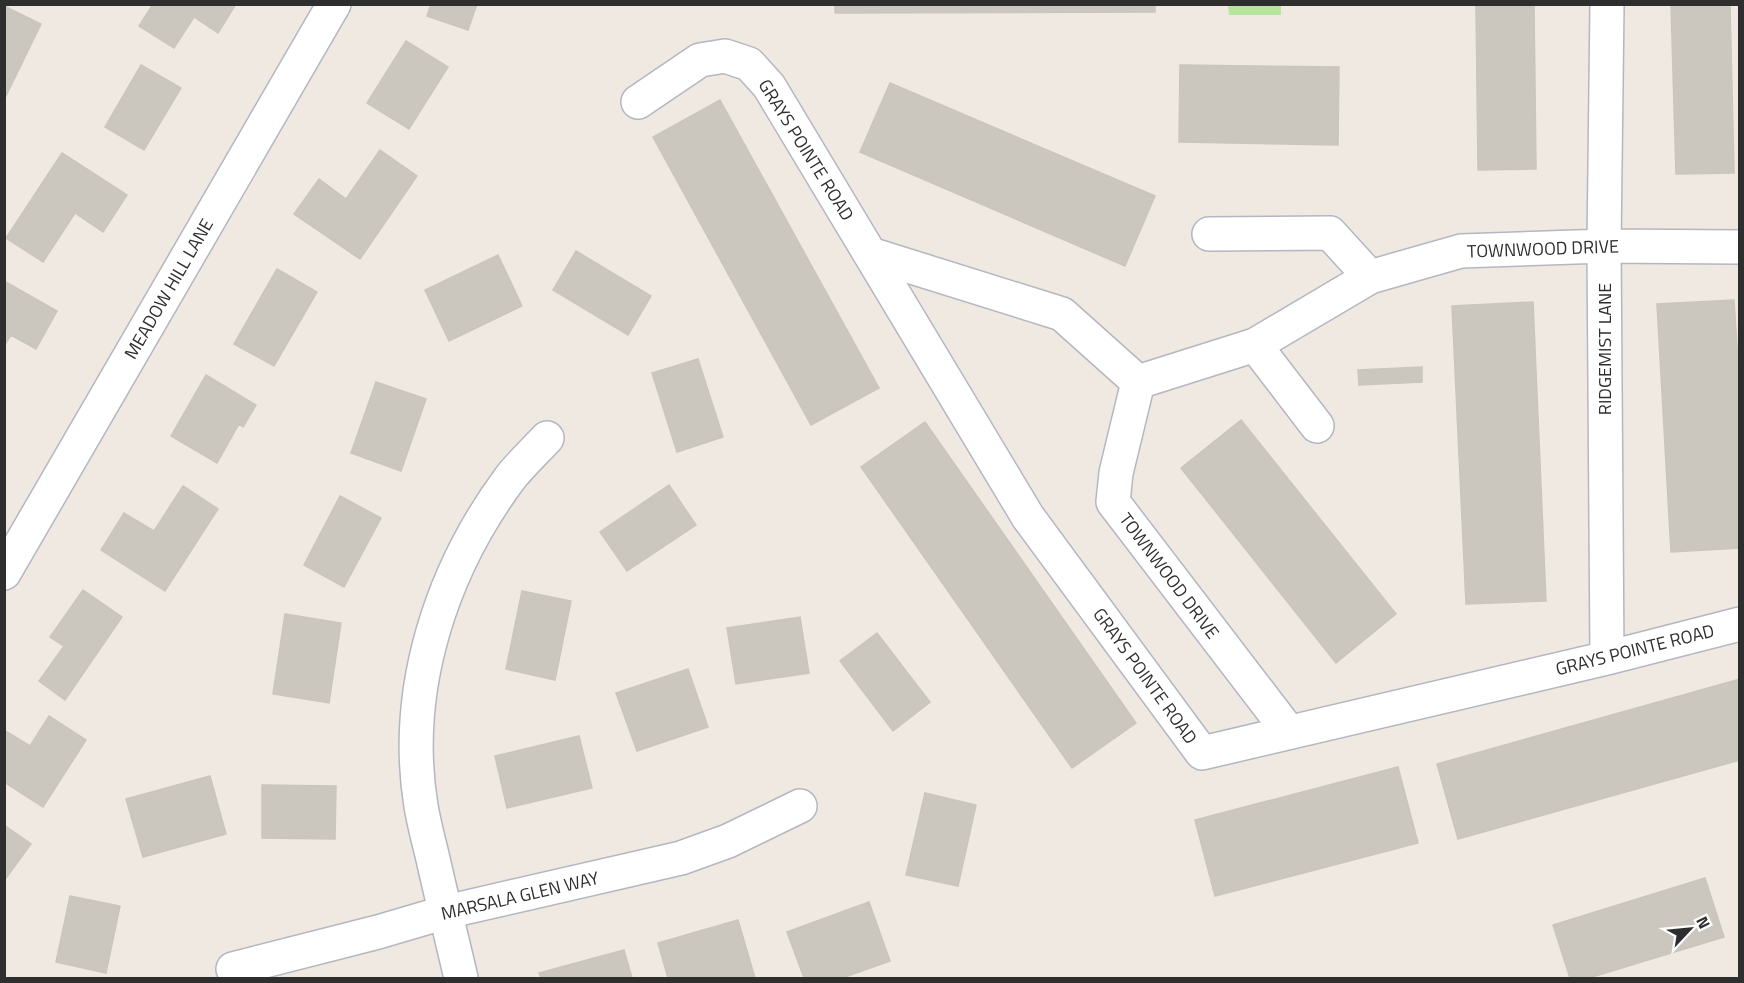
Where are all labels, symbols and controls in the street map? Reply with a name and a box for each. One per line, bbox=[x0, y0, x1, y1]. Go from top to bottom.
street label: GRAYS POINTE ROAD bbox=[752, 74, 861, 226]
street label: MEADOW HILL LANE bbox=[117, 213, 220, 364]
street label: TOWNWOOD DRIVE bbox=[1467, 232, 1619, 265]
street label: RIDGEMIST LANE bbox=[1591, 283, 1618, 415]
street label: TOWNWOOD DRIVE bbox=[1113, 507, 1226, 645]
street label: GRAYS POINTE ROAD bbox=[1087, 602, 1204, 749]
street label: GRAYS POINTE ROAD bbox=[1553, 617, 1717, 682]
street label: MARSALA GLEN WAY bbox=[438, 864, 602, 927]
north arrow bbox=[1660, 899, 1720, 959]
text: N bbox=[1690, 912, 1717, 933]

